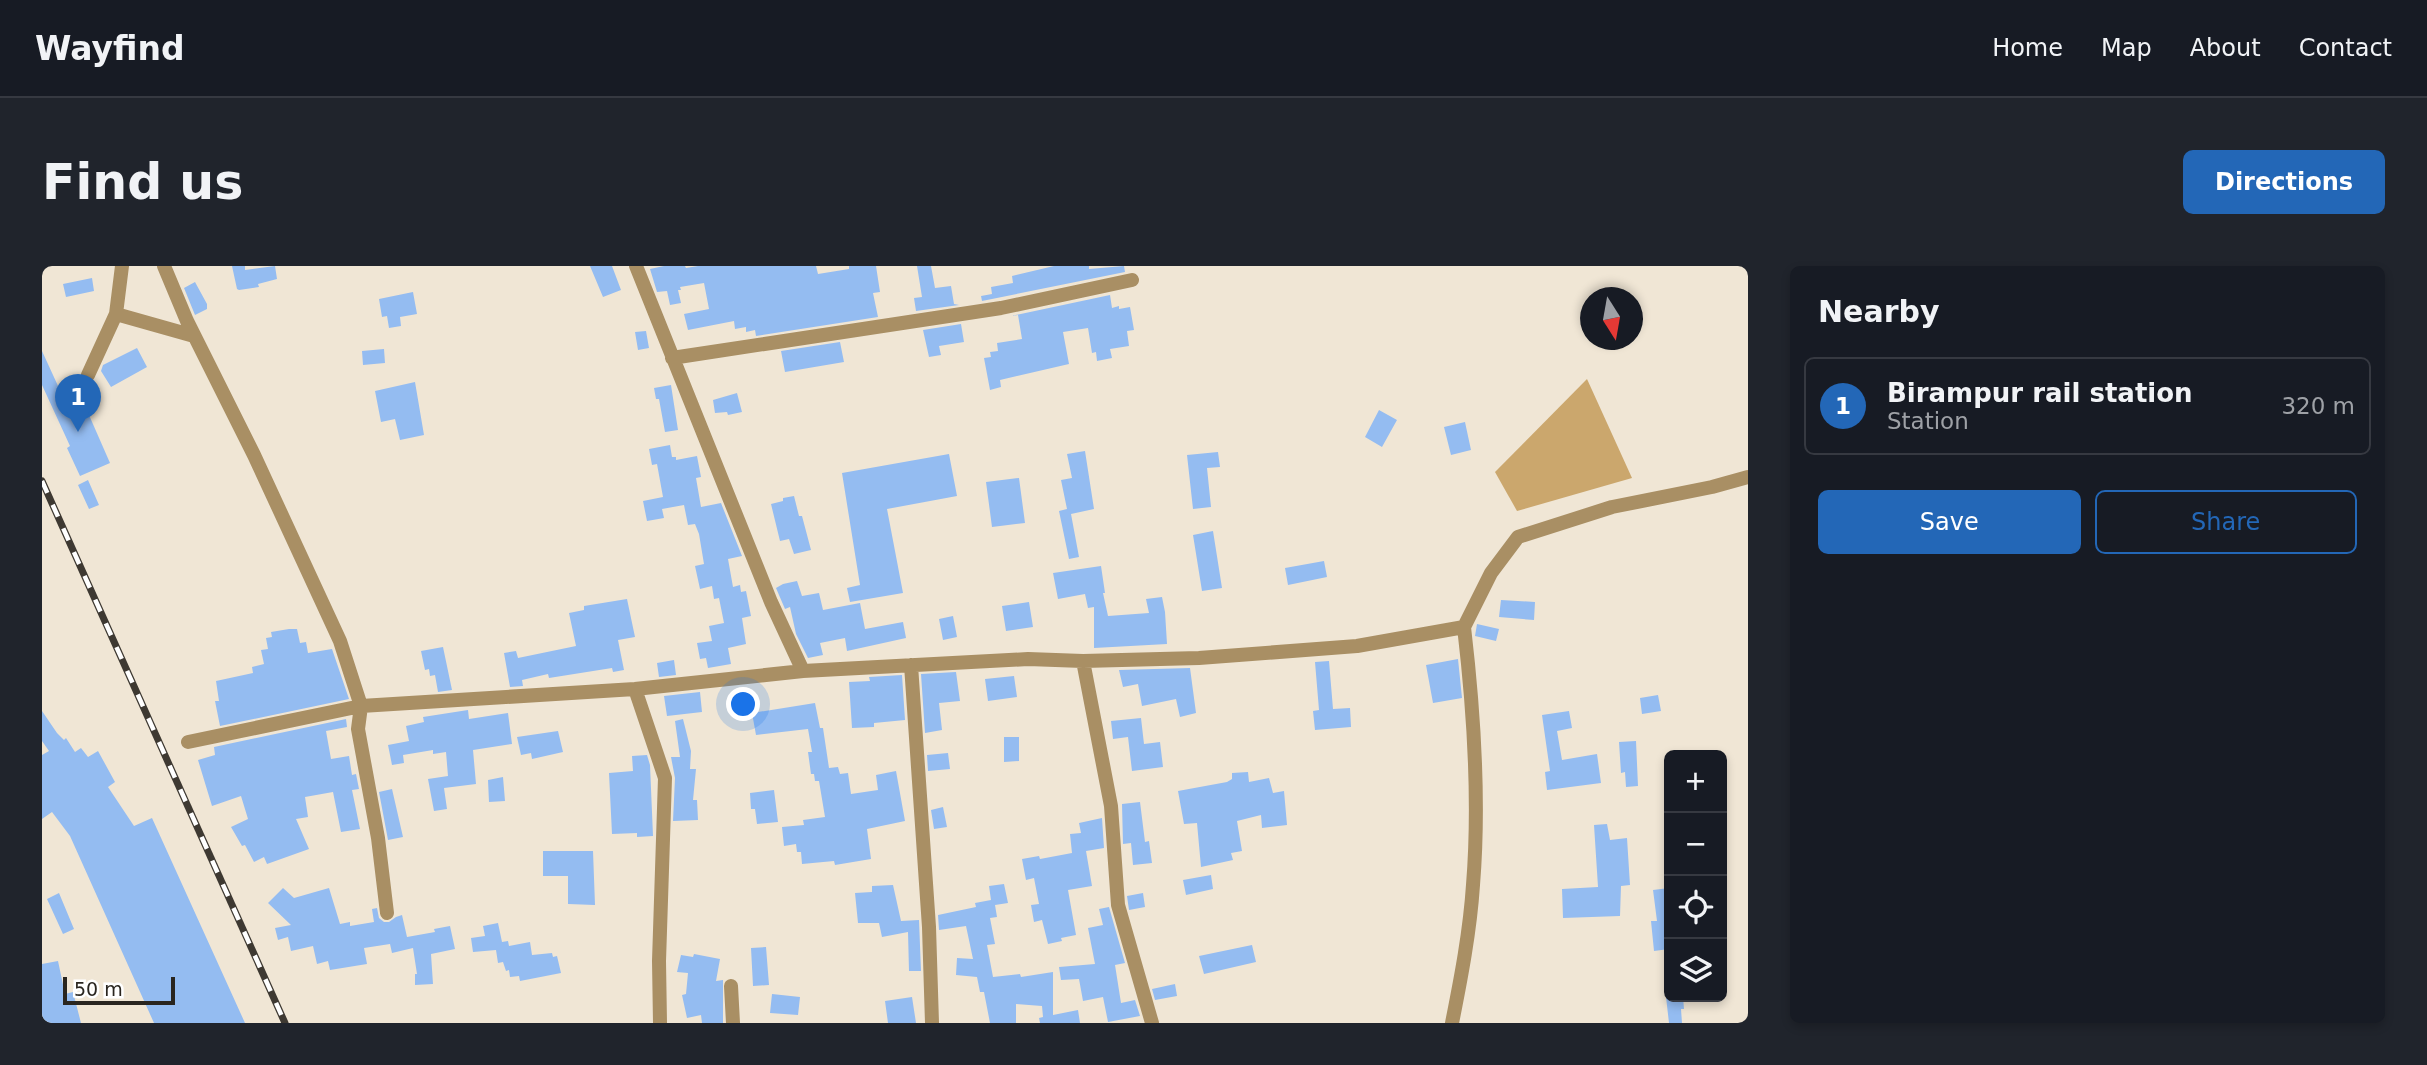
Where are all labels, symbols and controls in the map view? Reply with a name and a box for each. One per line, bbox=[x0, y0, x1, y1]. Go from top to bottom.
text: Wayfind bbox=[35, 29, 185, 68]
text: Home bbox=[1992, 34, 2063, 62]
text: Map bbox=[2101, 34, 2152, 62]
text: About bbox=[2190, 34, 2261, 62]
text: Contact bbox=[2299, 34, 2392, 62]
button: Directions bbox=[2183, 150, 2385, 214]
text: Find us bbox=[42, 154, 243, 211]
north arrow bbox=[1580, 287, 1643, 350]
text: Nearby bbox=[1818, 294, 1940, 329]
pin: 1 bbox=[55, 374, 101, 432]
text: Birampur rail station bbox=[1887, 378, 2193, 408]
text: 1 bbox=[1835, 393, 1851, 419]
text: 320 m bbox=[2281, 393, 2355, 419]
text: Station bbox=[1887, 408, 1969, 434]
button: Save bbox=[1818, 490, 2081, 554]
button: Share bbox=[2095, 490, 2357, 554]
your location bbox=[726, 687, 760, 721]
map controls bbox=[1664, 750, 1727, 1002]
button: + bbox=[1664, 750, 1727, 813]
button: − bbox=[1664, 813, 1727, 876]
button: locate bbox=[1664, 876, 1727, 939]
button: layers bbox=[1664, 939, 1727, 1002]
scale bar bbox=[63, 974, 175, 1006]
text: 50 m bbox=[74, 978, 123, 1000]

